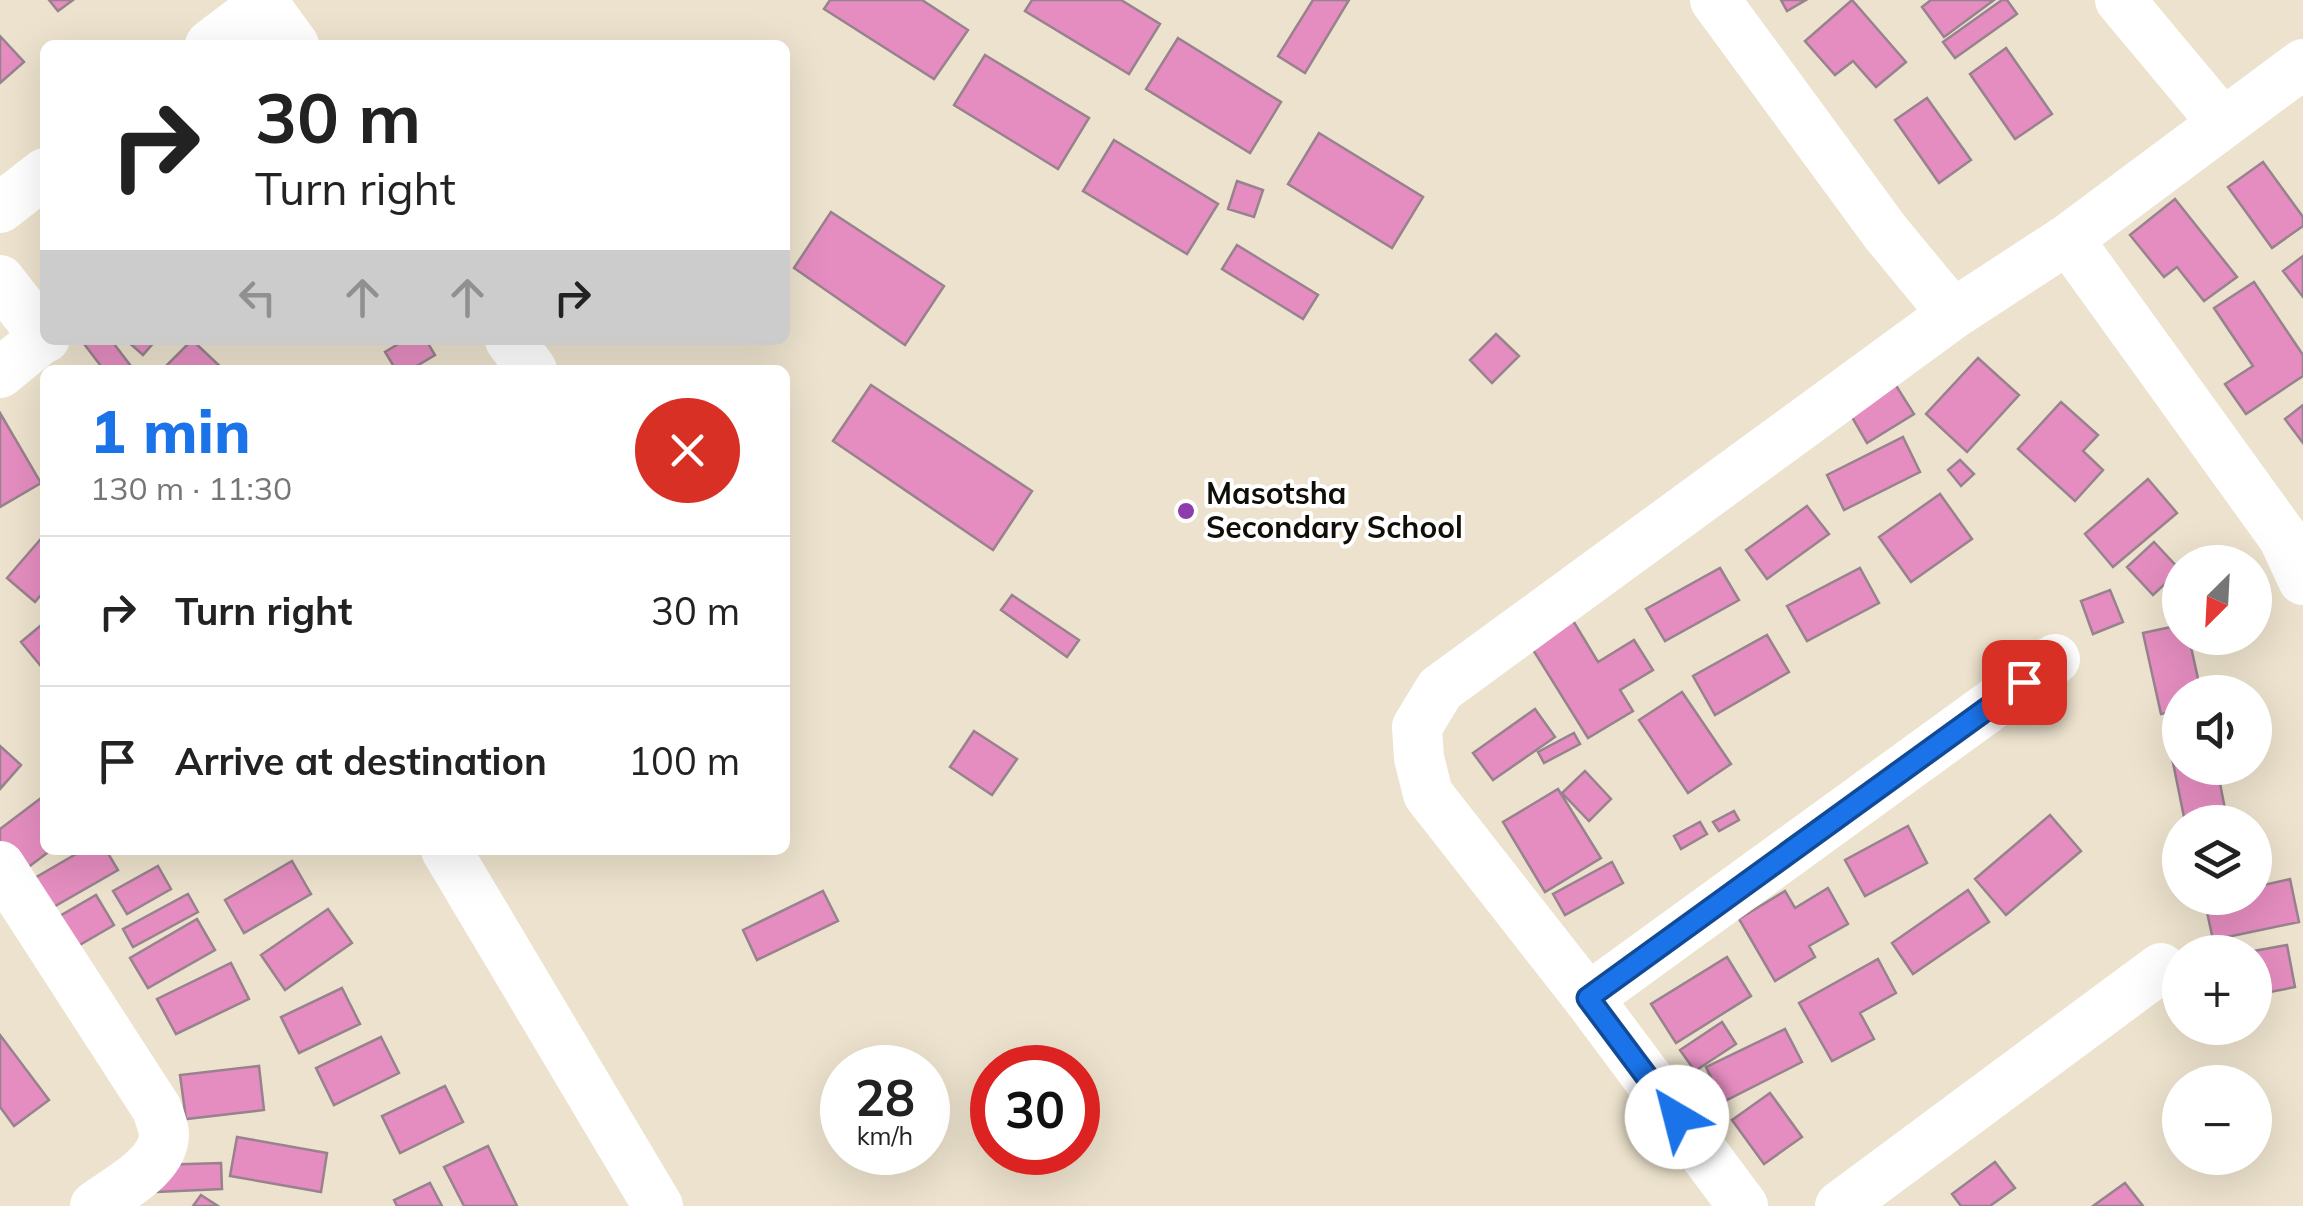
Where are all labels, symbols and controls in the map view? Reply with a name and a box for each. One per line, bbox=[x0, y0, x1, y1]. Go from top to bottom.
text: 30 m bbox=[255, 73, 421, 161]
icon: right bbox=[90, 80, 220, 210]
text: Turn right bbox=[255, 160, 456, 216]
icon: left bbox=[230, 270, 285, 325]
icon: ahead bbox=[335, 270, 390, 325]
icon: ahead bbox=[440, 270, 495, 325]
icon: right bbox=[545, 270, 600, 325]
text: 1 min bbox=[90, 393, 251, 468]
button: close bbox=[635, 398, 740, 503]
text: 130 m · 11:30 bbox=[90, 468, 292, 508]
place label: Masotsha Secondary School bbox=[1206, 474, 1463, 546]
marker: Masotsha Secondary School bbox=[1175, 500, 1197, 522]
north arrow bbox=[2162, 545, 2272, 655]
map controls bbox=[2162, 545, 2272, 1175]
icon: right bbox=[90, 584, 145, 639]
text: Turn right bbox=[175, 587, 352, 635]
text: 30 m bbox=[651, 587, 740, 635]
pin bbox=[1982, 640, 2067, 725]
icon: arrive bbox=[1997, 655, 2052, 710]
button: sound bbox=[2162, 675, 2272, 785]
icon: arrive bbox=[90, 734, 145, 789]
text: Arrive at destination bbox=[175, 737, 547, 785]
text: 100 m bbox=[628, 737, 740, 785]
button: layers bbox=[2162, 805, 2272, 915]
button: + bbox=[2162, 935, 2272, 1045]
speed limit sign: 30 bbox=[970, 1045, 1100, 1175]
position arrow bbox=[1625, 1065, 1729, 1169]
button: − bbox=[2162, 1065, 2272, 1175]
text: 28 bbox=[855, 1066, 915, 1129]
text: km/h bbox=[857, 1120, 913, 1151]

